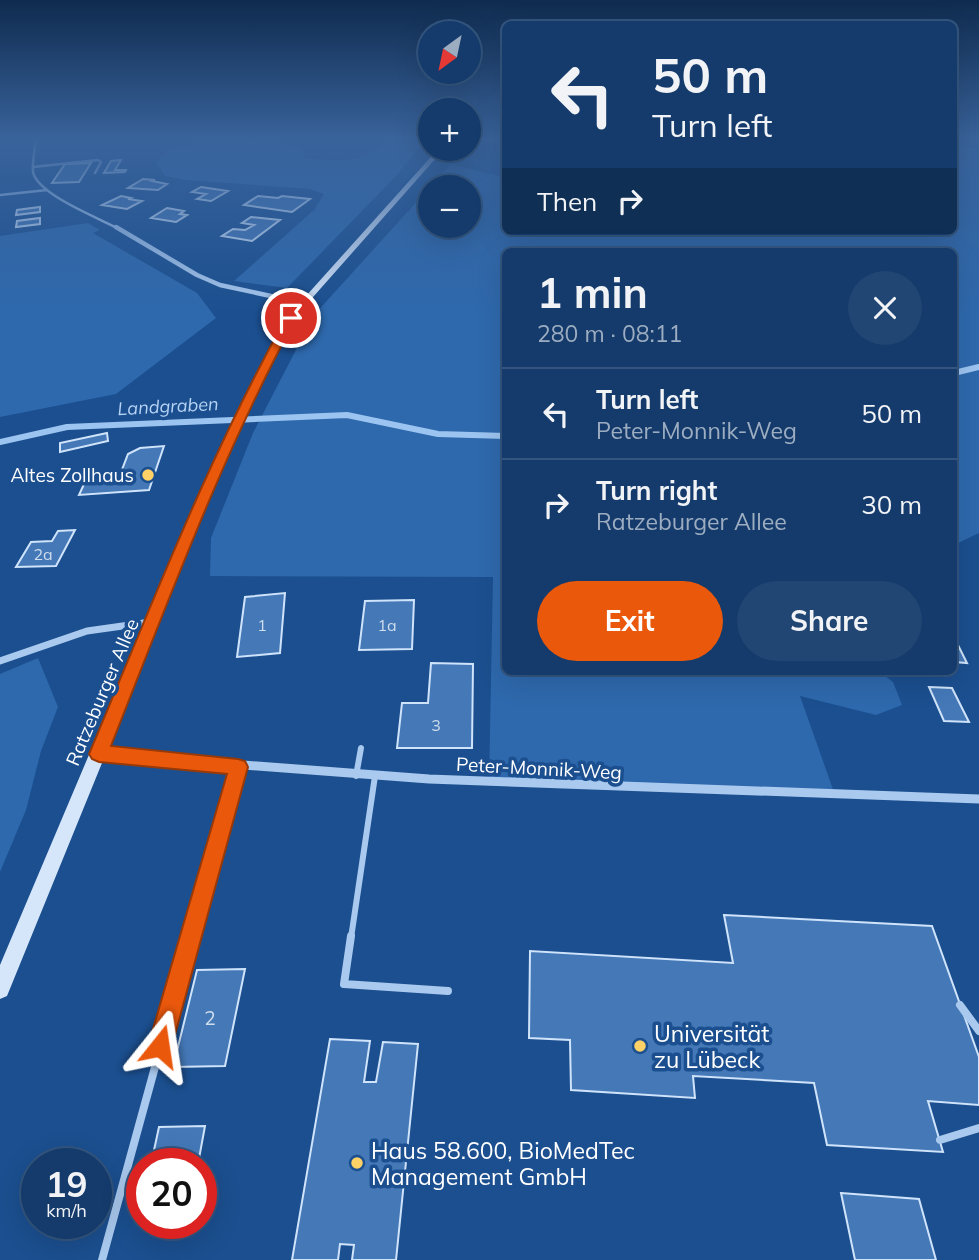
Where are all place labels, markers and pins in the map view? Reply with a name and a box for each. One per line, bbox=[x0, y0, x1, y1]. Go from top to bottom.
pin bbox=[261, 288, 321, 348]
place label: Altes Zollhaus bbox=[10, 463, 134, 487]
marker: Altes Zollhaus bbox=[140, 467, 156, 483]
place label: Universität zu Lübeck bbox=[654, 1019, 769, 1074]
marker: Universität zu Lübeck bbox=[632, 1038, 648, 1054]
place label: Haus 58.600, BioMedTec Management GmbH bbox=[371, 1136, 635, 1191]
marker: Haus 58.600, BioMedTec Management GmbH bbox=[349, 1155, 365, 1171]

